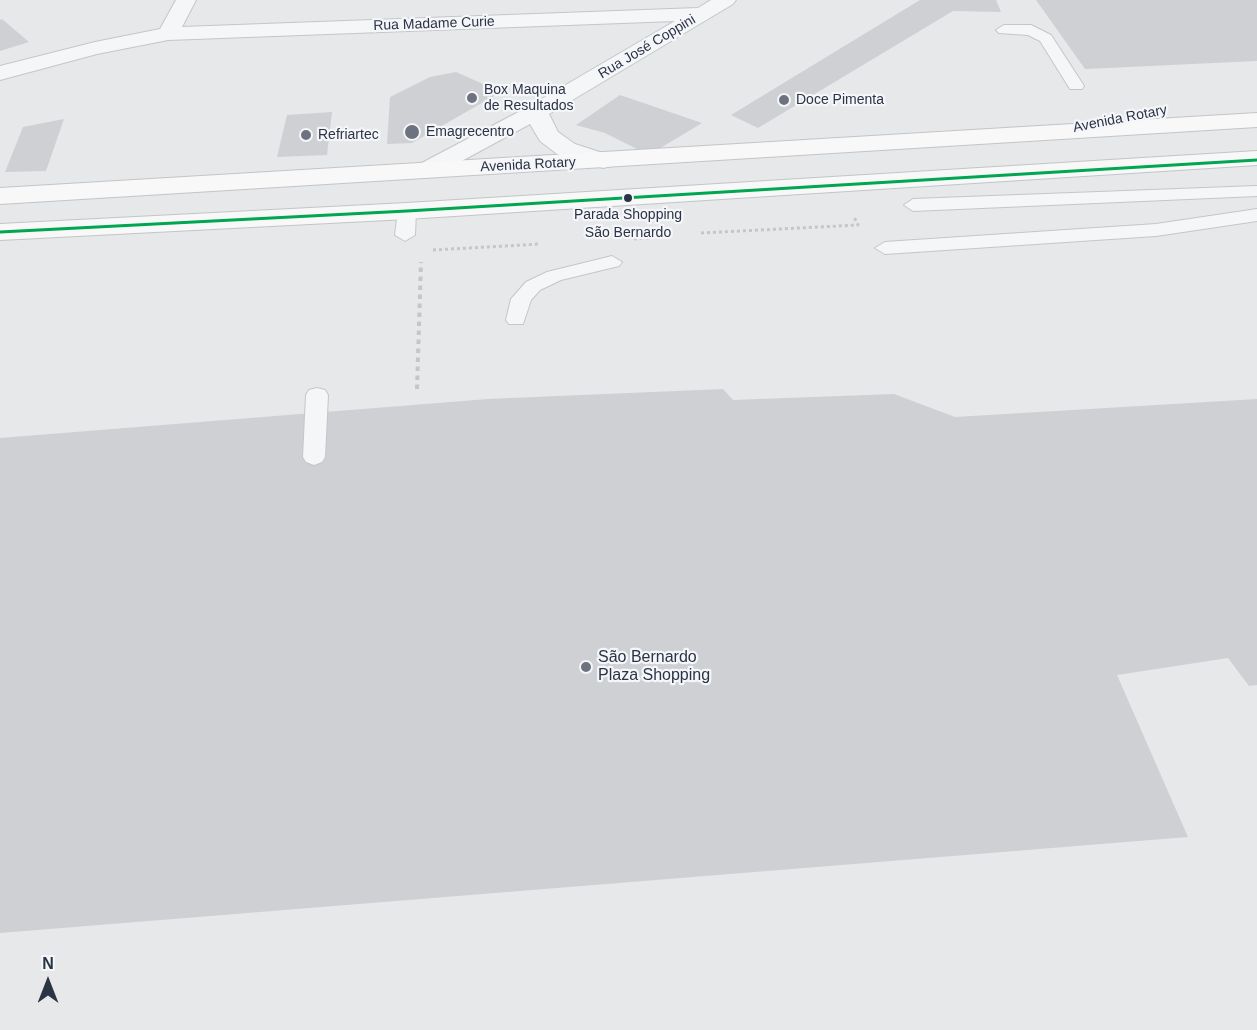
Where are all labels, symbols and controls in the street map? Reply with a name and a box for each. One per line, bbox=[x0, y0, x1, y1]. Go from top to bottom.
street label: Rua José Coppini bbox=[595, 11, 699, 83]
street label: Rua Madame Curie bbox=[373, 13, 495, 35]
place label: Box Maquina de Resultados bbox=[484, 82, 574, 114]
marker: Box Maquina de Resultados bbox=[465, 91, 479, 105]
place label: Doce Pimenta bbox=[796, 92, 884, 108]
marker: Doce Pimenta bbox=[777, 93, 791, 107]
street label: Avenida Rotary bbox=[1072, 102, 1168, 136]
marker: Emagrecentro bbox=[403, 123, 421, 141]
place label: Emagrecentro bbox=[426, 124, 514, 140]
place label: Refriartec bbox=[318, 127, 379, 143]
marker: Refriartec bbox=[299, 128, 313, 142]
street label: Avenida Rotary bbox=[480, 154, 576, 176]
marker: Parada Shopping São Bernardo bbox=[622, 192, 634, 204]
place label: Parada Shopping São Bernardo bbox=[574, 207, 682, 240]
place label: São Bernardo Plaza Shopping bbox=[598, 648, 710, 686]
marker: São Bernardo Plaza Shopping bbox=[579, 660, 593, 674]
north arrow bbox=[18, 952, 78, 1012]
text: N bbox=[42, 955, 54, 972]

